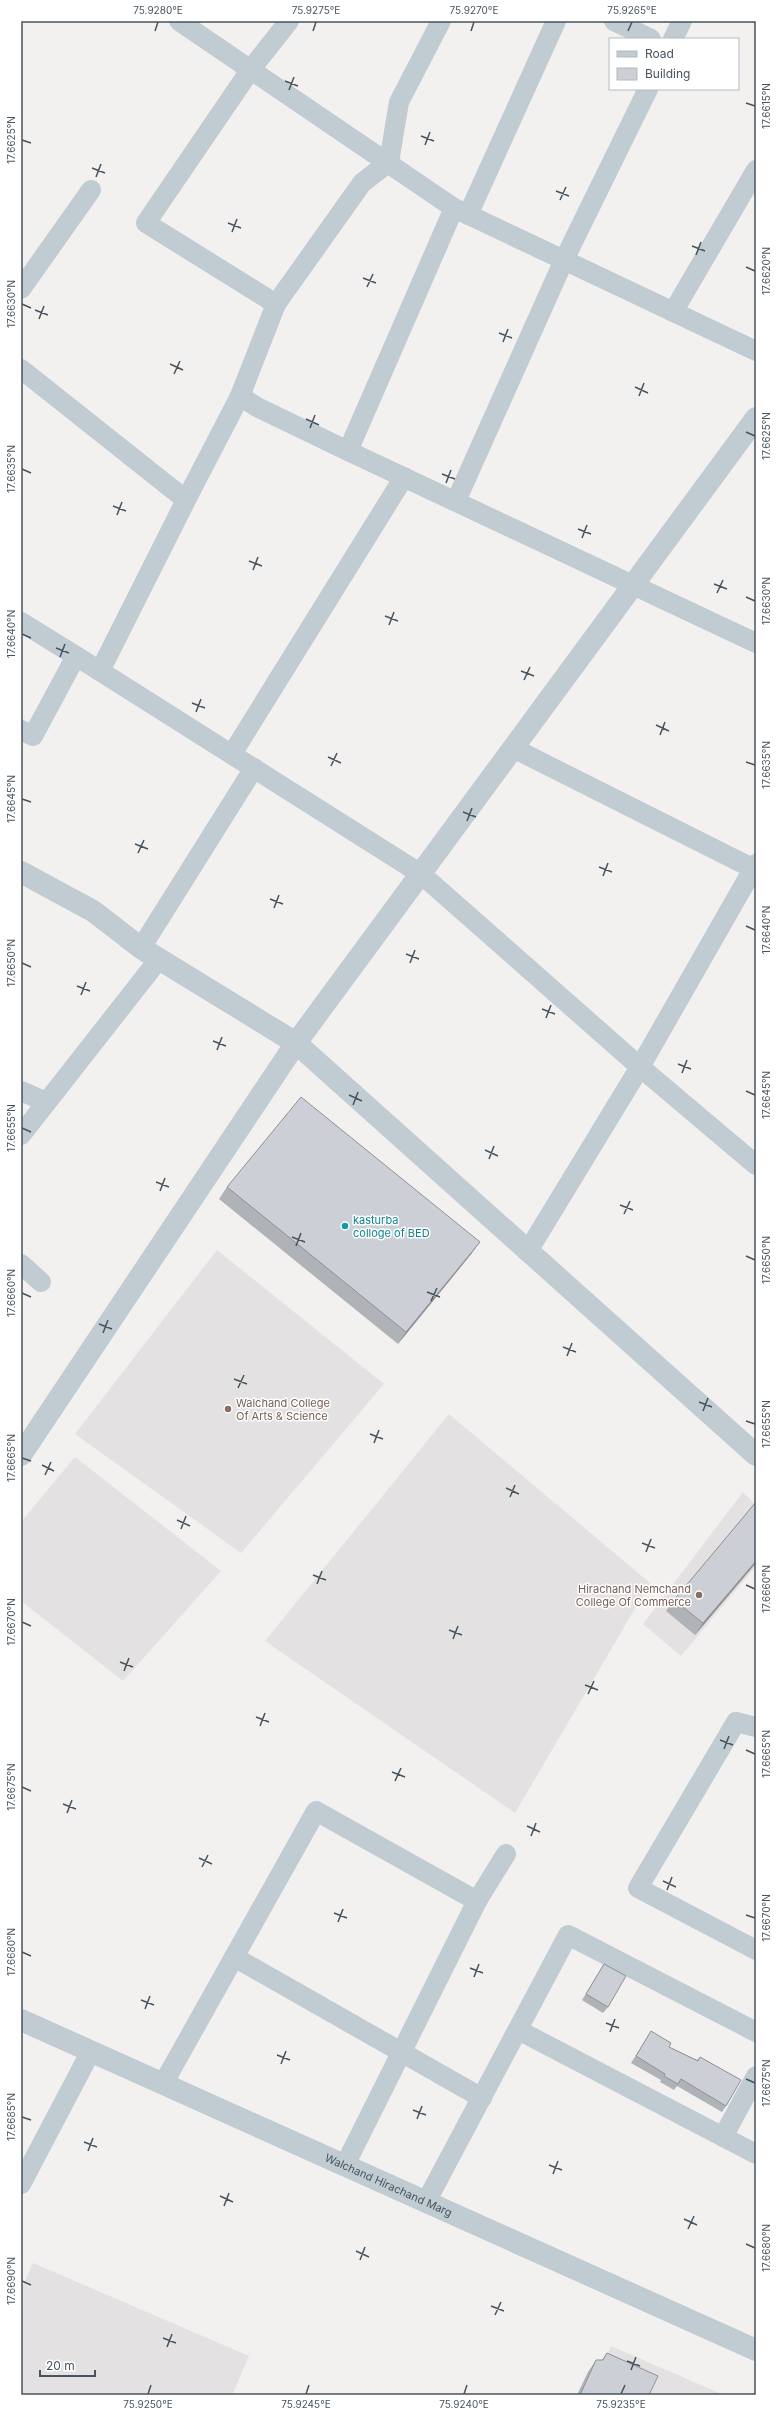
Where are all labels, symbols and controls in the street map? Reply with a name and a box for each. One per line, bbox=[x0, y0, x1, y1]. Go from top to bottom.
text: 75.9280°E bbox=[133, 4, 183, 16]
text: 75.9275°E bbox=[292, 4, 340, 16]
text: 75.9270°E bbox=[450, 4, 498, 16]
text: 75.9265°E bbox=[607, 4, 657, 16]
legend bbox=[609, 38, 739, 90]
text: Road bbox=[645, 46, 674, 61]
text: Building bbox=[645, 66, 690, 81]
text: 17.6615°N bbox=[760, 83, 772, 129]
text: 17.6625°N bbox=[5, 116, 17, 164]
text: 17.6620°N bbox=[760, 247, 772, 295]
text: 17.6630°N bbox=[5, 280, 17, 328]
text: 17.6625°N bbox=[760, 412, 772, 460]
text: 17.6635°N bbox=[5, 445, 17, 493]
text: 17.6630°N bbox=[760, 577, 772, 625]
text: 17.6640°N bbox=[5, 610, 17, 658]
text: 17.6635°N bbox=[760, 741, 772, 789]
text: 17.6645°N bbox=[5, 775, 17, 823]
text: 17.6640°N bbox=[760, 906, 772, 954]
text: 17.6650°N bbox=[5, 939, 17, 987]
text: 17.6645°N bbox=[760, 1071, 772, 1119]
text: 17.6655°N bbox=[5, 1104, 17, 1152]
place label: kasturba colloge of BED bbox=[353, 1213, 430, 1240]
marker: kasturba colloge of BED bbox=[340, 1221, 350, 1231]
text: 17.6650°N bbox=[760, 1236, 772, 1284]
text: 17.6660°N bbox=[5, 1269, 17, 1317]
place label: Walchand College Of Arts & Science bbox=[236, 1396, 330, 1423]
text: 17.6655°N bbox=[760, 1400, 772, 1448]
marker: Walchand College Of Arts & Science bbox=[223, 1404, 233, 1414]
text: 17.6665°N bbox=[5, 1434, 17, 1482]
text: 17.6660°N bbox=[760, 1565, 772, 1613]
place label: Hirachand Nemchand College Of Commerce bbox=[576, 1582, 691, 1609]
marker: Hirachand Nemchand College Of Commerce bbox=[694, 1590, 704, 1600]
text: 17.6670°N bbox=[5, 1598, 17, 1646]
text: 17.6665°N bbox=[760, 1730, 772, 1778]
text: 17.6675°N bbox=[5, 1763, 17, 1811]
text: 17.6670°N bbox=[760, 1894, 772, 1942]
text: 17.6680°N bbox=[5, 1928, 17, 1976]
text: 17.6675°N bbox=[760, 2059, 772, 2107]
text: 17.6685°N bbox=[5, 2093, 17, 2141]
street label: Walchand Hirachand Marg bbox=[323, 2150, 454, 2220]
text: 17.6680°N bbox=[760, 2224, 772, 2272]
text: 17.6690°N bbox=[5, 2257, 17, 2305]
scale bar bbox=[40, 2352, 95, 2378]
text: 20 m bbox=[46, 2358, 75, 2373]
text: 75.9250°E bbox=[123, 2398, 173, 2410]
text: 75.9245°E bbox=[281, 2398, 331, 2410]
text: 75.9240°E bbox=[439, 2398, 489, 2410]
text: 75.9235°E bbox=[596, 2398, 646, 2410]

